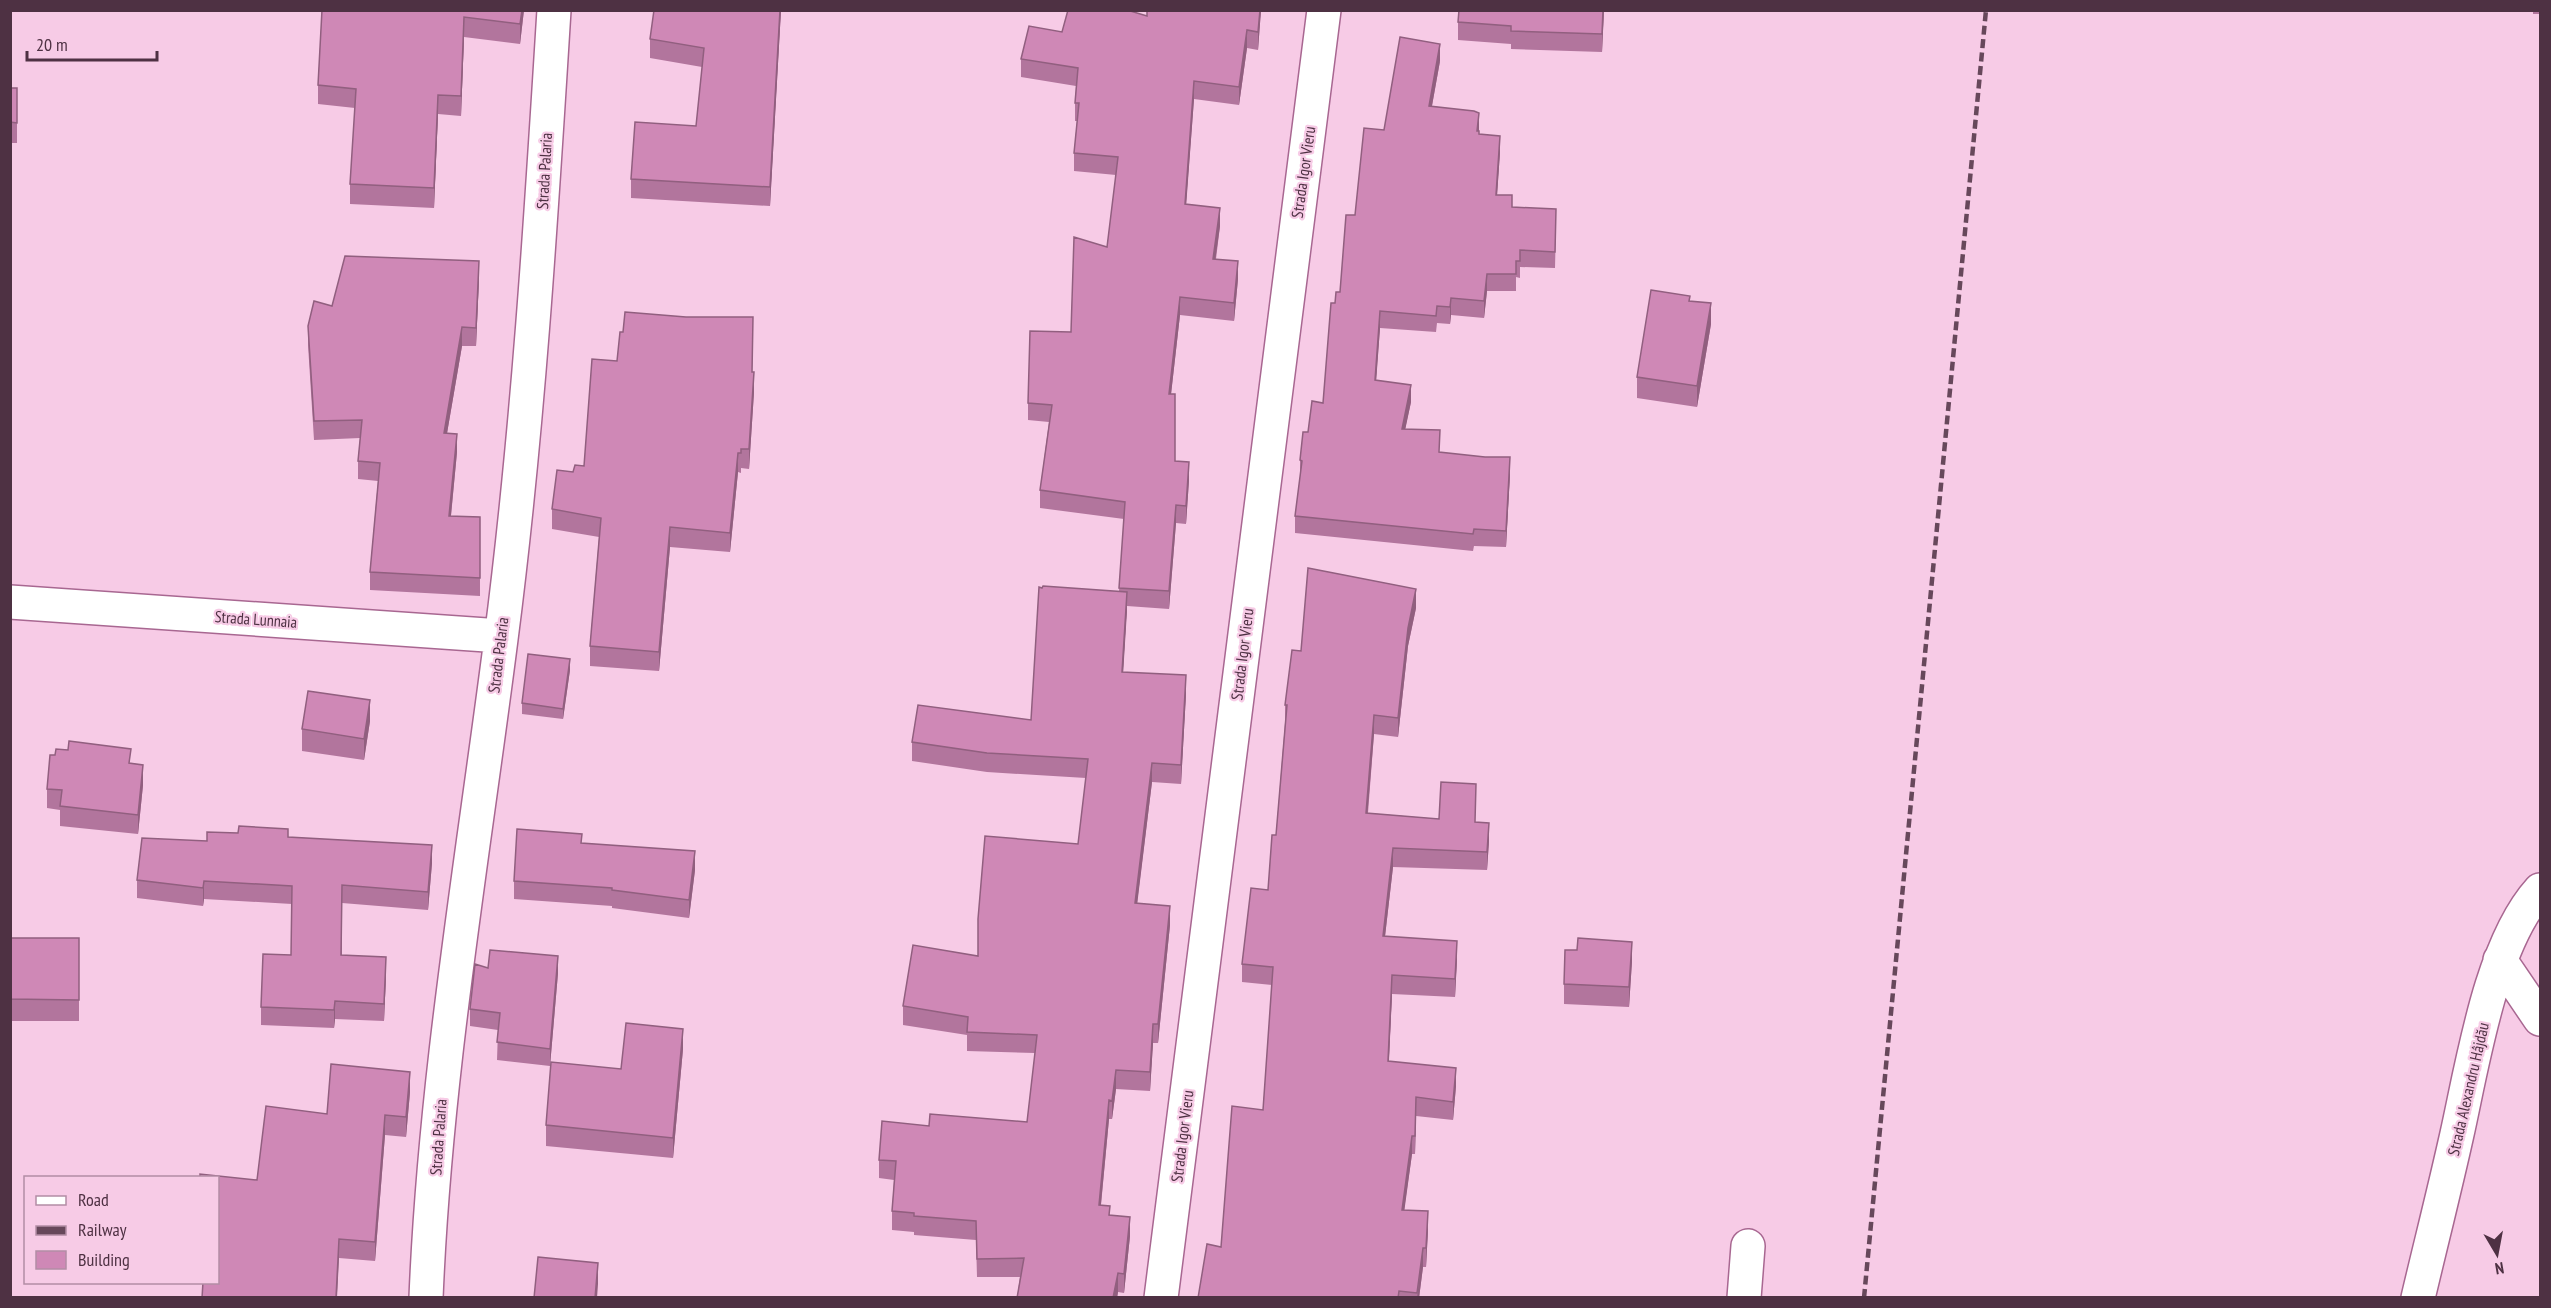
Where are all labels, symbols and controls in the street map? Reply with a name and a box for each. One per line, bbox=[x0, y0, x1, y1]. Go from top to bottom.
scale bar bbox=[27, 24, 158, 62]
text: 20 m bbox=[36, 33, 68, 56]
street label: Strada Igor Vieru bbox=[1287, 125, 1319, 219]
street label: Strada Palaria bbox=[532, 132, 556, 210]
street label: Strada Lunnaia bbox=[214, 606, 298, 632]
street label: Strada Igor Vieru bbox=[1226, 607, 1258, 701]
street label: Strada Palaria bbox=[483, 616, 513, 694]
street label: Strada Alexandru Hâjdău bbox=[2443, 1020, 2493, 1158]
street label: Strada Igor Vieru bbox=[1166, 1089, 1198, 1183]
street label: Strada Palaria bbox=[425, 1098, 451, 1176]
legend bbox=[24, 1176, 219, 1284]
text: Road bbox=[78, 1188, 109, 1211]
text: Railway bbox=[78, 1218, 127, 1241]
north arrow bbox=[2467, 1224, 2527, 1284]
text: Building bbox=[78, 1248, 130, 1271]
text: N bbox=[2494, 1258, 2506, 1279]

